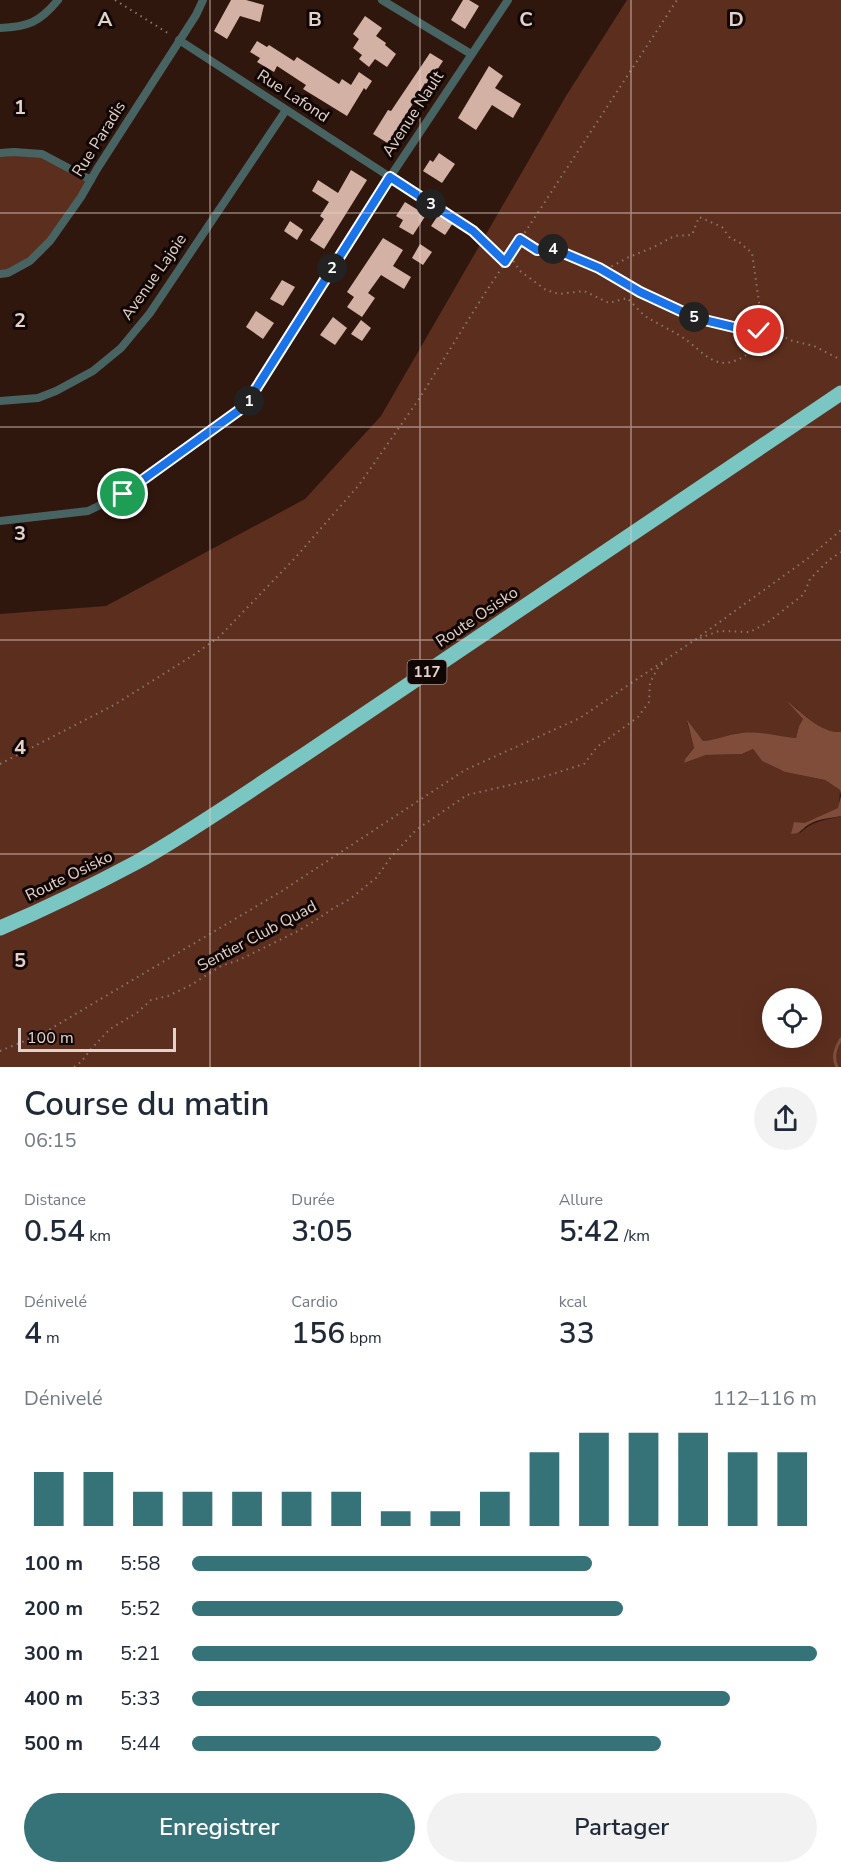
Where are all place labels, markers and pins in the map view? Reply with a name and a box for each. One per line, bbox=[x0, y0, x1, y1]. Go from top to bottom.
pin: 3 bbox=[416, 189, 446, 219]
pin: 4 bbox=[538, 234, 568, 264]
pin: 2 bbox=[317, 253, 347, 283]
pin: 5 bbox=[679, 302, 709, 332]
pin bbox=[733, 305, 784, 356]
pin: 1 bbox=[234, 386, 264, 416]
pin bbox=[97, 468, 148, 519]

